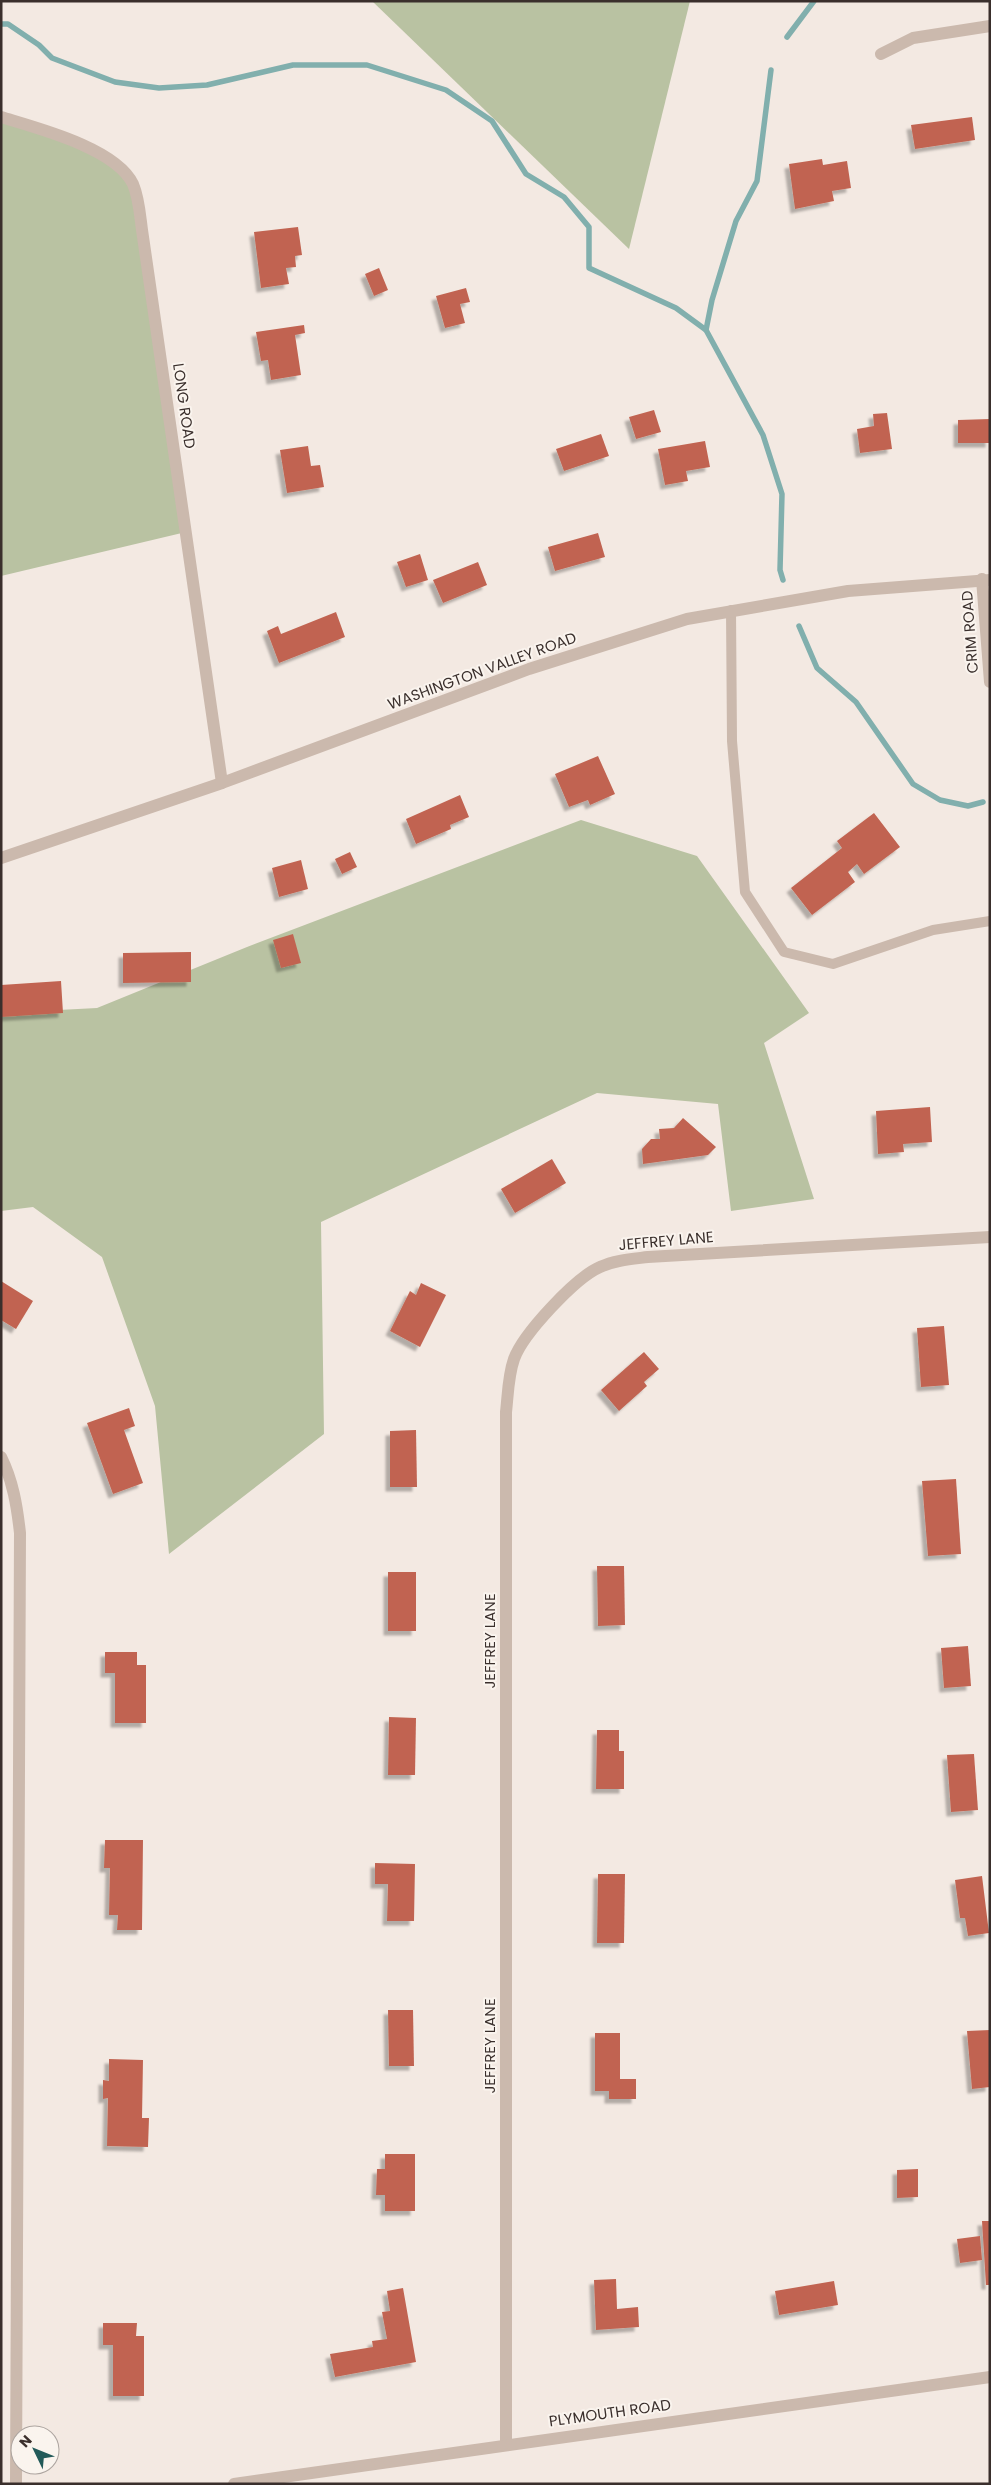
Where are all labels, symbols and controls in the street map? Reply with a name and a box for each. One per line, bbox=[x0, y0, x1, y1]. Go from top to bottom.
street label: LONG ROAD bbox=[168, 362, 201, 450]
street label: CRIM ROAD bbox=[956, 590, 983, 674]
street label: WASHINGTON VALLEY ROAD bbox=[384, 627, 579, 715]
street label: JEFFREY LANE bbox=[618, 1226, 714, 1255]
street label: JEFFREY LANE bbox=[479, 1593, 500, 1689]
street label: JEFFREY LANE bbox=[479, 1998, 500, 2094]
street label: PLYMOUTH ROAD bbox=[548, 2394, 672, 2431]
north arrow bbox=[10, 2425, 60, 2475]
text: N bbox=[15, 2430, 36, 2452]

